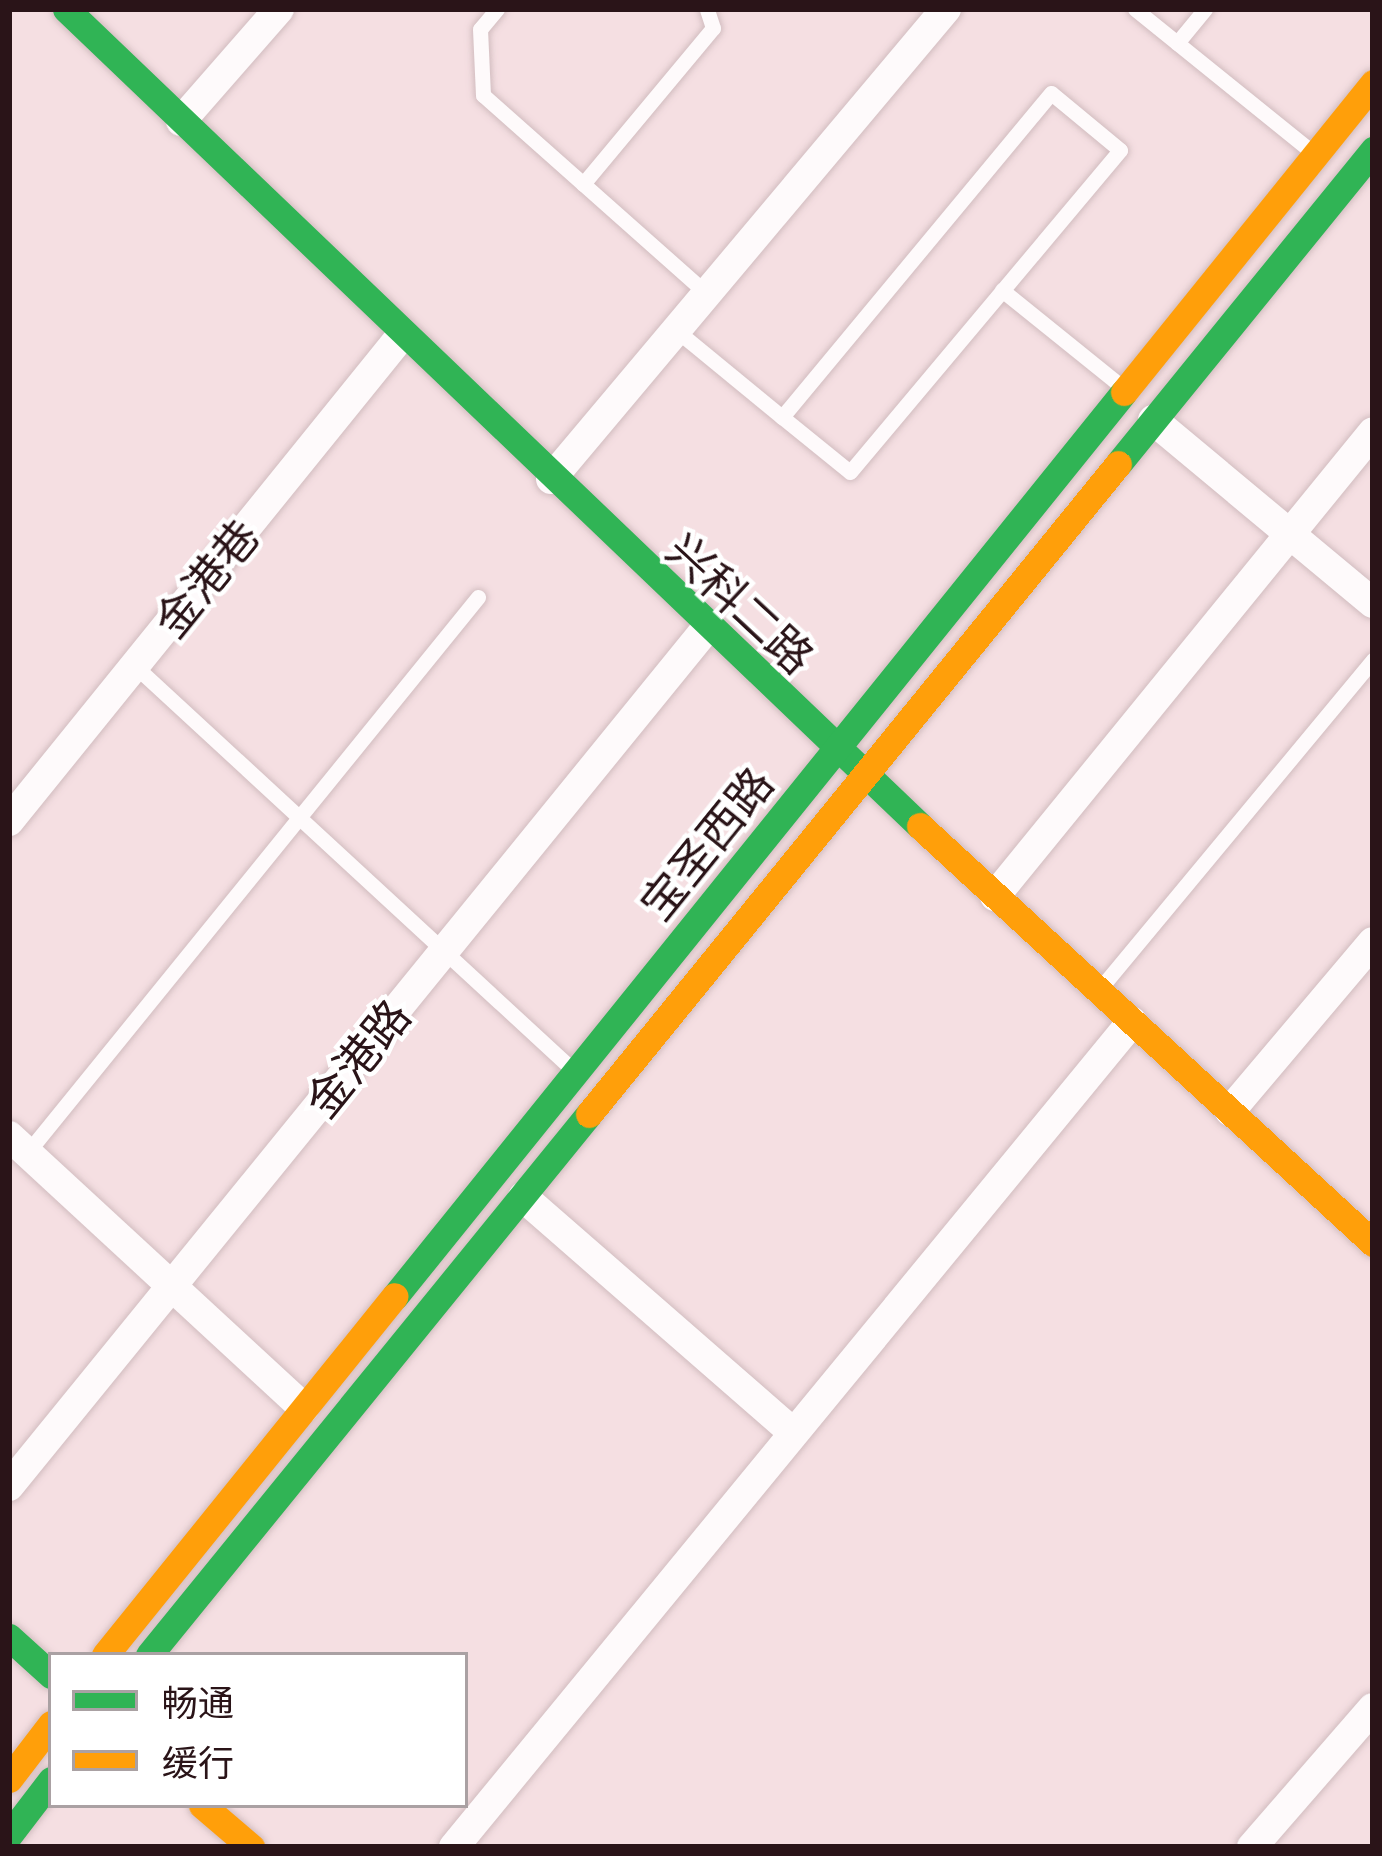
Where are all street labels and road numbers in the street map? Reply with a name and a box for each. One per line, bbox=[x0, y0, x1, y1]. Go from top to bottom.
street label: 金港巷 bbox=[143, 509, 269, 647]
street label: 兴科二路 bbox=[657, 522, 825, 684]
street label: 宝圣西路 bbox=[628, 756, 784, 930]
street label: 金港路 bbox=[294, 989, 420, 1127]

